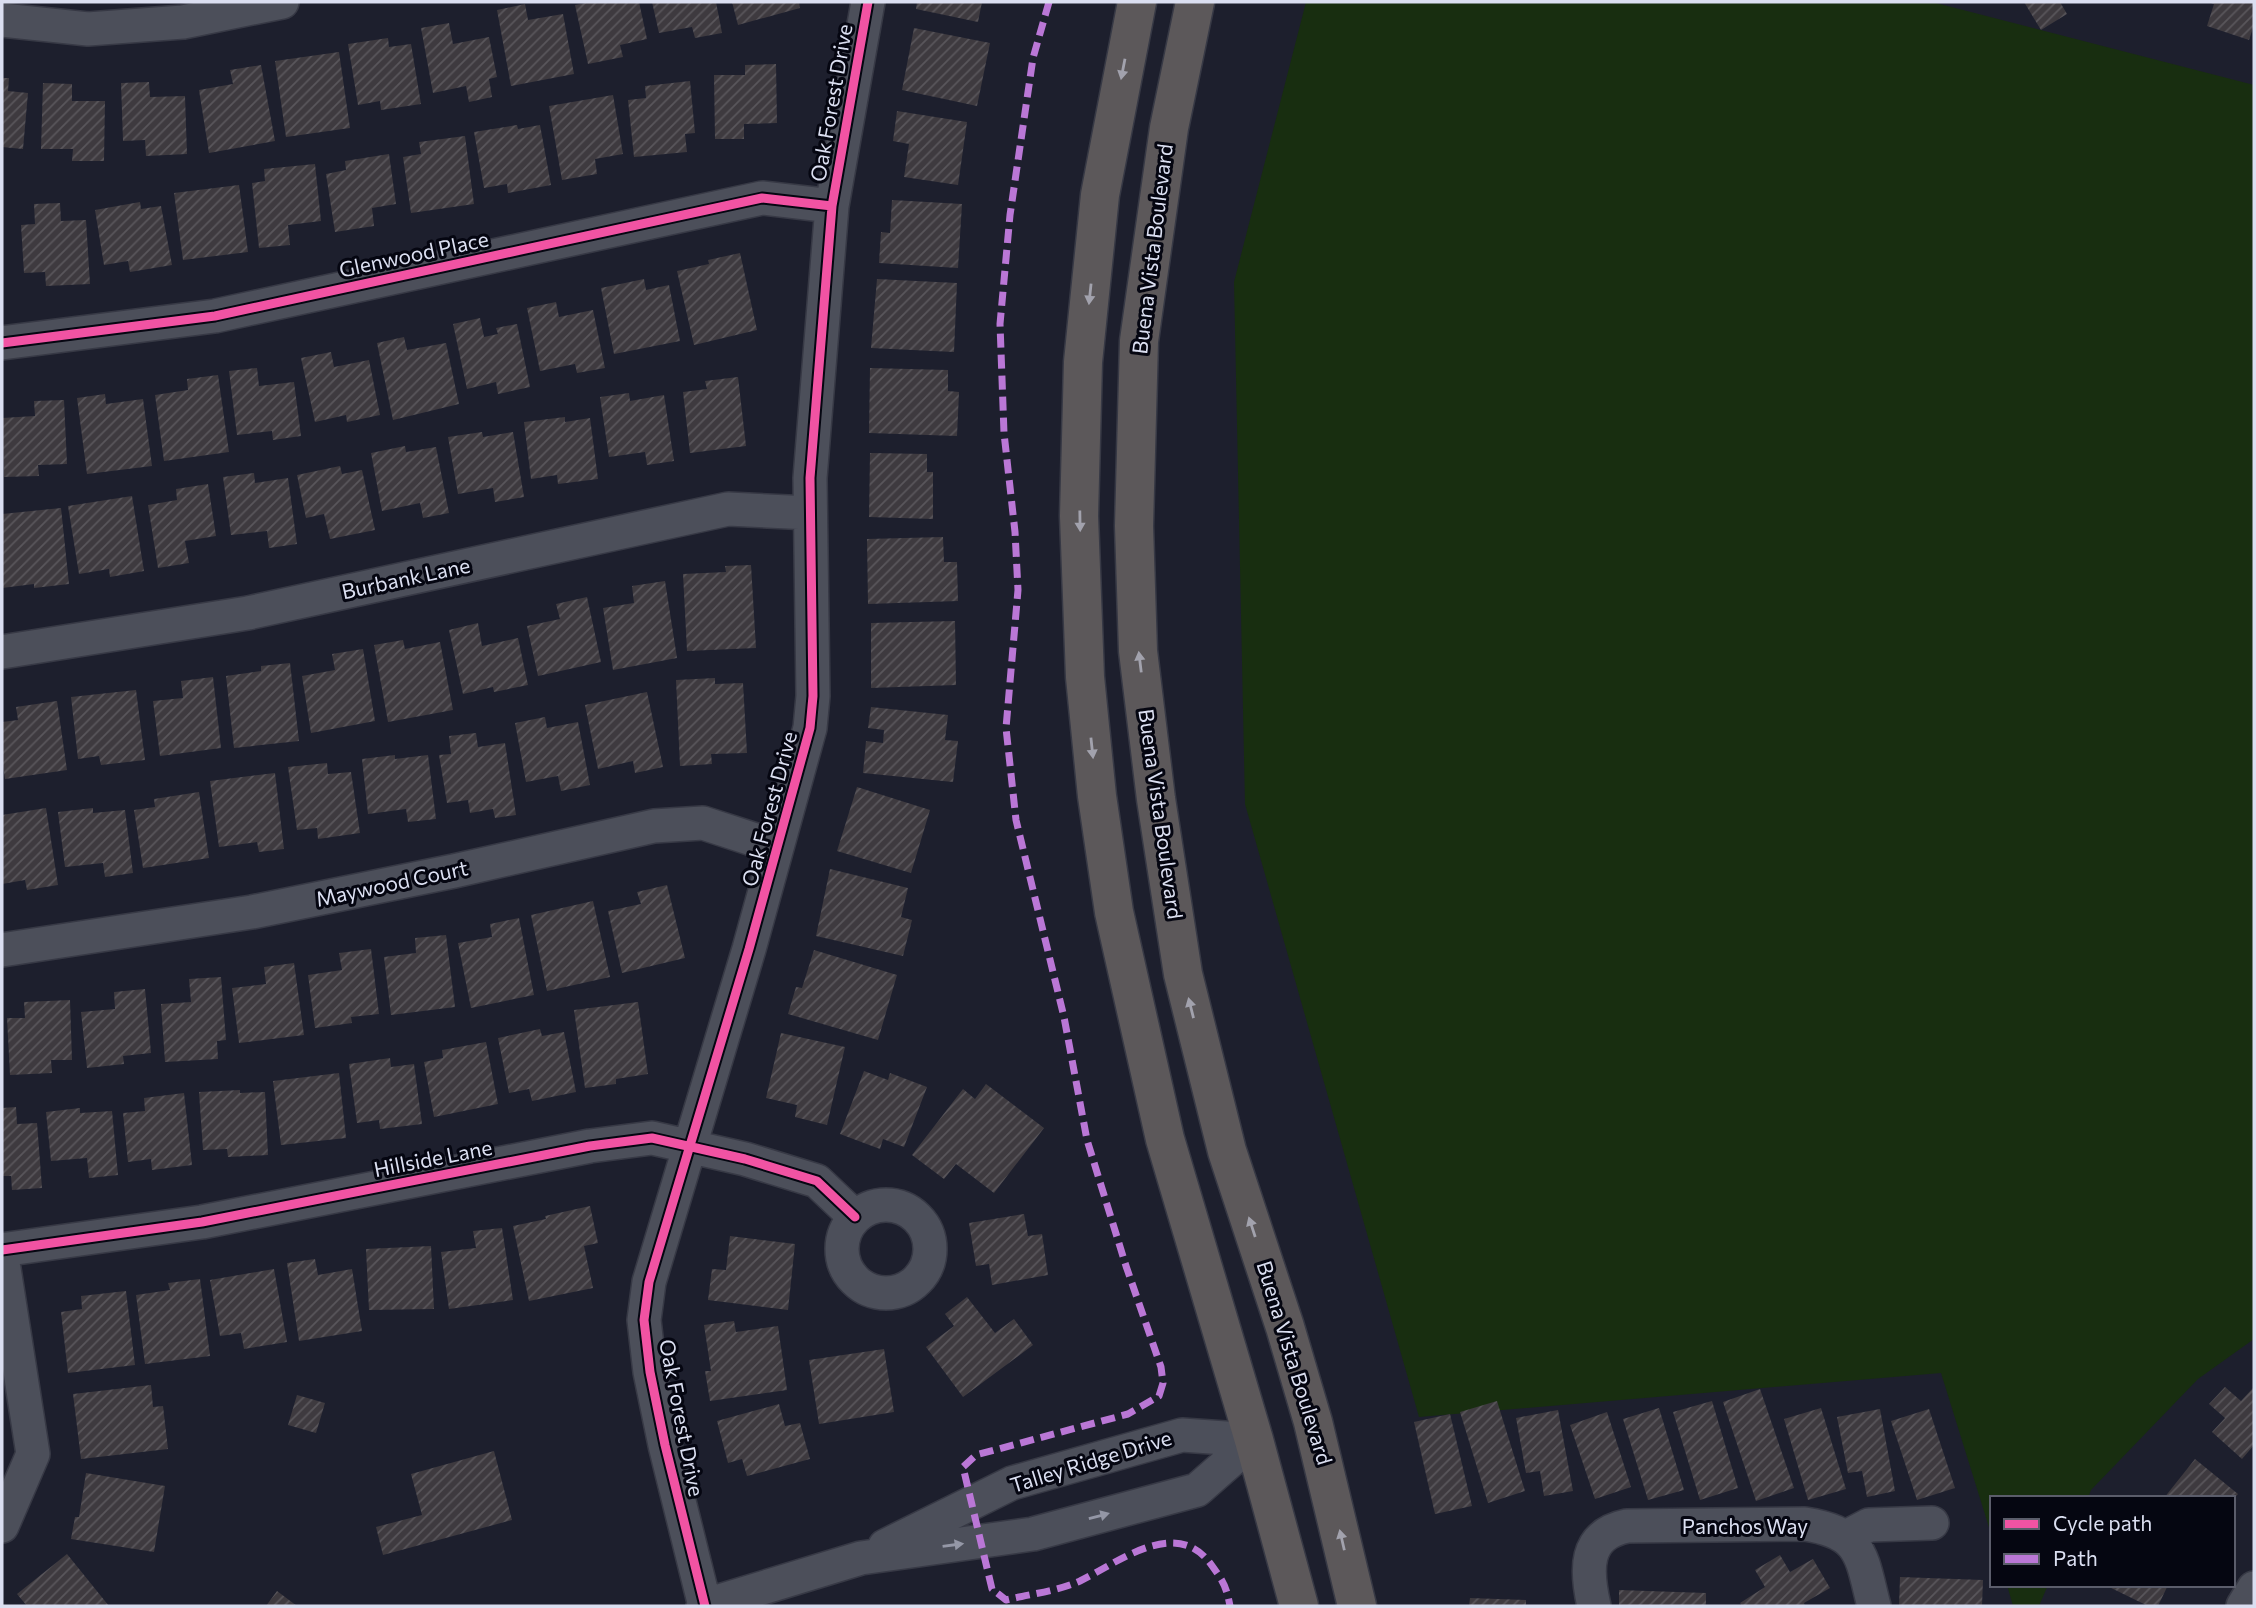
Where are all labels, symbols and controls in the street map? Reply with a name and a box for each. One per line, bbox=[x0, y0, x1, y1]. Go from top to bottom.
street label: Oak Forest Drive bbox=[804, 22, 857, 184]
one-way arrow bbox=[1118, 58, 1129, 80]
street label: Buena Vista Boulevard bbox=[1126, 142, 1177, 356]
street label: Glenwood Place bbox=[337, 225, 491, 282]
one-way arrow bbox=[1084, 283, 1095, 305]
one-way arrow bbox=[1074, 510, 1085, 532]
street label: Burbank Lane bbox=[339, 552, 472, 603]
one-way arrow bbox=[1134, 651, 1145, 673]
street label: Buena Vista Boulevard bbox=[1134, 707, 1189, 920]
street label: Oak Forest Drive bbox=[736, 728, 801, 889]
one-way arrow bbox=[1087, 737, 1098, 759]
street label: Maywood Court bbox=[313, 854, 470, 911]
one-way arrow bbox=[1185, 997, 1196, 1019]
street label: Hillside Lane bbox=[371, 1134, 494, 1181]
one-way arrow bbox=[1247, 1216, 1257, 1237]
street label: Buena Vista Boulevard bbox=[1252, 1258, 1338, 1468]
street label: Oak Forest Drive bbox=[655, 1337, 710, 1498]
street label: Talley Ridge Drive bbox=[1007, 1424, 1174, 1497]
legend bbox=[1990, 1496, 2235, 1587]
one-way arrow bbox=[1089, 1510, 1111, 1521]
text: Cycle path bbox=[2053, 1510, 2152, 1535]
street label: Panchos Way bbox=[1682, 1513, 1808, 1538]
one-way arrow bbox=[1336, 1529, 1347, 1551]
one-way arrow bbox=[942, 1540, 964, 1551]
text: Path bbox=[2053, 1545, 2098, 1570]

